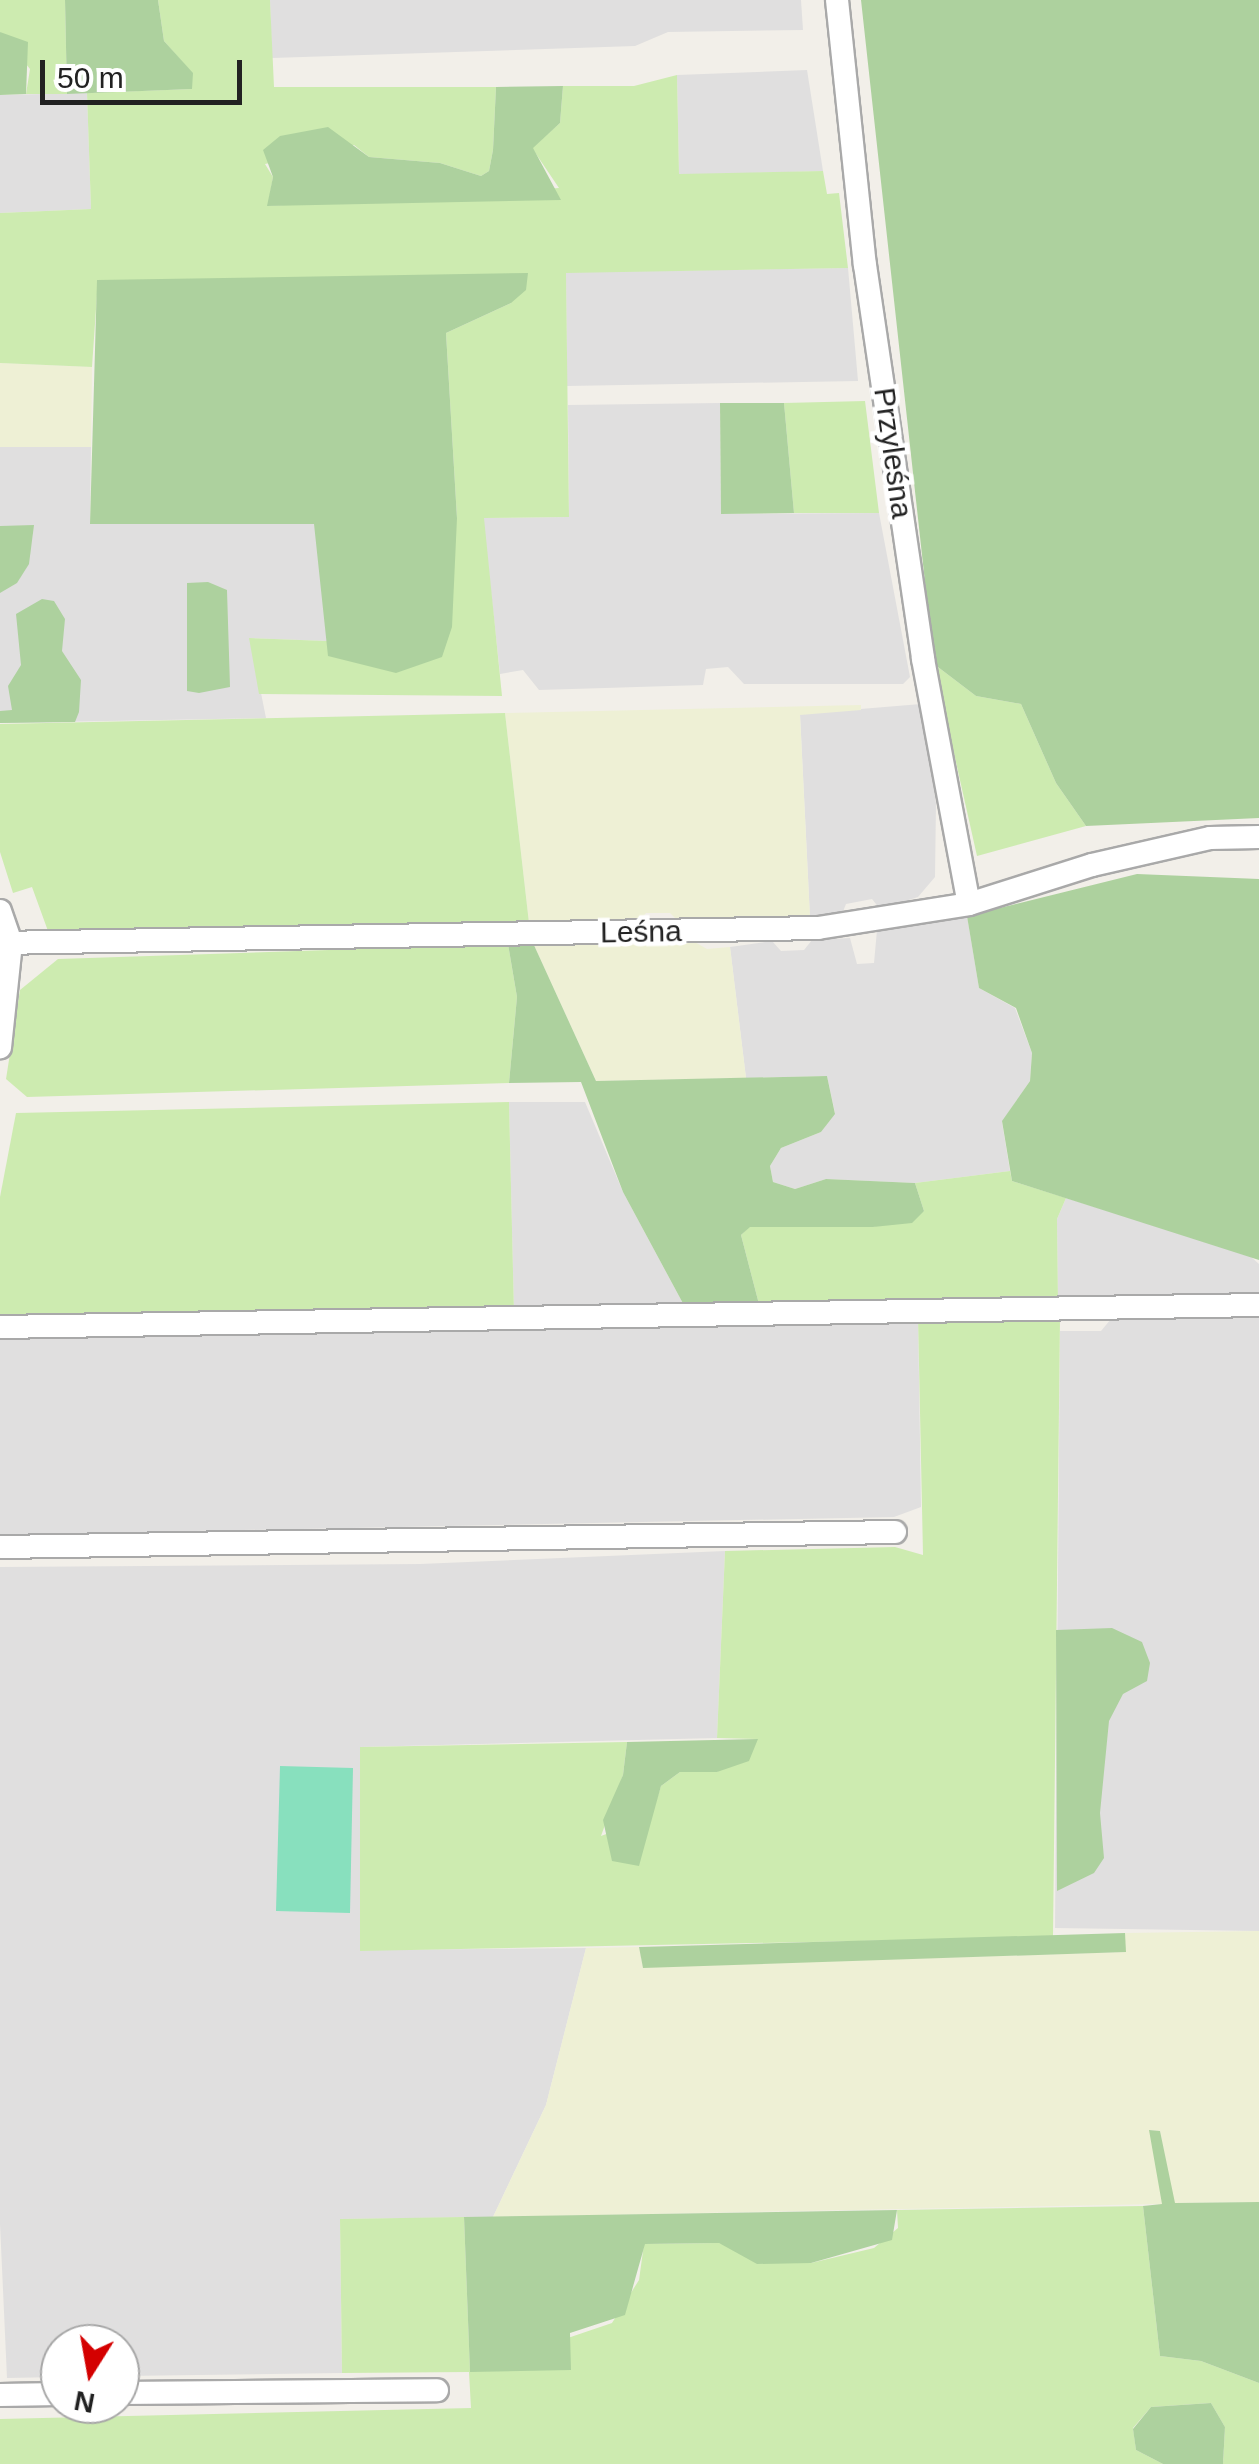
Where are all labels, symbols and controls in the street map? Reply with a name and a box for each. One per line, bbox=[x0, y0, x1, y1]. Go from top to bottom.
scale bar bbox=[45, 40, 248, 102]
text: 50 m bbox=[57, 61, 124, 94]
street label: Przyleśna bbox=[866, 385, 920, 521]
street label: Leśna bbox=[600, 913, 682, 951]
north arrow bbox=[40, 2324, 140, 2424]
text: N bbox=[72, 2385, 97, 2419]

